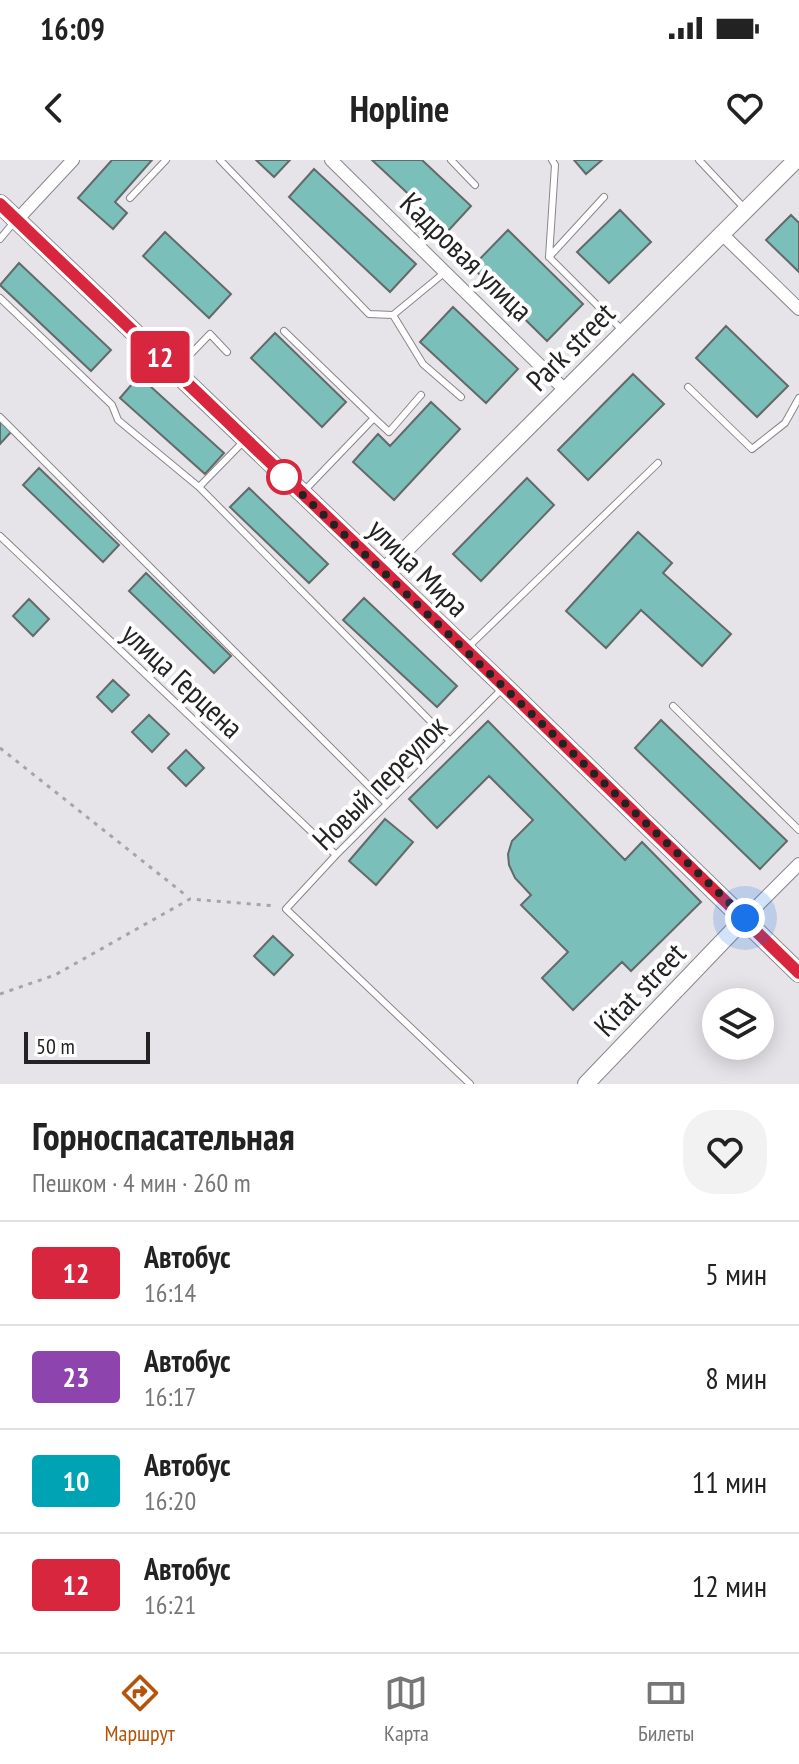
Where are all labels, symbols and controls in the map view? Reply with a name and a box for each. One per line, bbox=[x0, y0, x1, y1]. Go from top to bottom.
text: 16:09 bbox=[40, 9, 105, 48]
text: Hopline bbox=[350, 85, 449, 132]
icon: back bbox=[32, 86, 76, 130]
icon: heart bbox=[723, 86, 767, 130]
street label: Кадровая улица bbox=[393, 183, 541, 329]
street label: Park street bbox=[517, 293, 623, 399]
line badge: 12 bbox=[124, 331, 196, 383]
text: 12 bbox=[147, 338, 173, 375]
unlabelled marker bbox=[267, 460, 301, 494]
street label: улица Мира bbox=[360, 509, 478, 625]
street label: улица Герцена bbox=[114, 614, 252, 746]
street label: Новый переулок bbox=[303, 706, 455, 858]
your location bbox=[725, 898, 765, 938]
street label: Kitat street bbox=[585, 933, 694, 1044]
map controls bbox=[702, 988, 774, 1060]
button: layers bbox=[702, 988, 774, 1060]
scale bar bbox=[24, 1028, 150, 1064]
text: 50 m bbox=[36, 1032, 75, 1060]
button: heart bbox=[683, 1110, 767, 1194]
text: Горноспасательная bbox=[32, 1111, 295, 1160]
text: Пешком · 4 мин · 260 m bbox=[32, 1166, 251, 1199]
text: Автобус bbox=[144, 1237, 231, 1276]
text: 12 bbox=[63, 1254, 89, 1291]
text: 5 мин bbox=[705, 1254, 767, 1293]
text: 16:14 bbox=[144, 1276, 196, 1309]
text: Автобус bbox=[144, 1341, 231, 1380]
text: 23 bbox=[63, 1358, 89, 1395]
text: 8 мин bbox=[705, 1358, 767, 1397]
text: 16:17 bbox=[144, 1380, 196, 1413]
text: Автобус bbox=[144, 1445, 231, 1484]
text: 10 bbox=[63, 1462, 89, 1499]
text: 11 мин bbox=[692, 1462, 767, 1501]
text: 16:20 bbox=[144, 1484, 196, 1517]
text: Автобус bbox=[144, 1549, 231, 1588]
text: 12 bbox=[63, 1566, 89, 1603]
text: 12 мин bbox=[692, 1566, 767, 1605]
text: 16:21 bbox=[144, 1588, 196, 1621]
tab: Маршрут bbox=[105, 1671, 175, 1747]
tab: Карта bbox=[384, 1671, 429, 1747]
tab: Билеты bbox=[638, 1671, 694, 1747]

